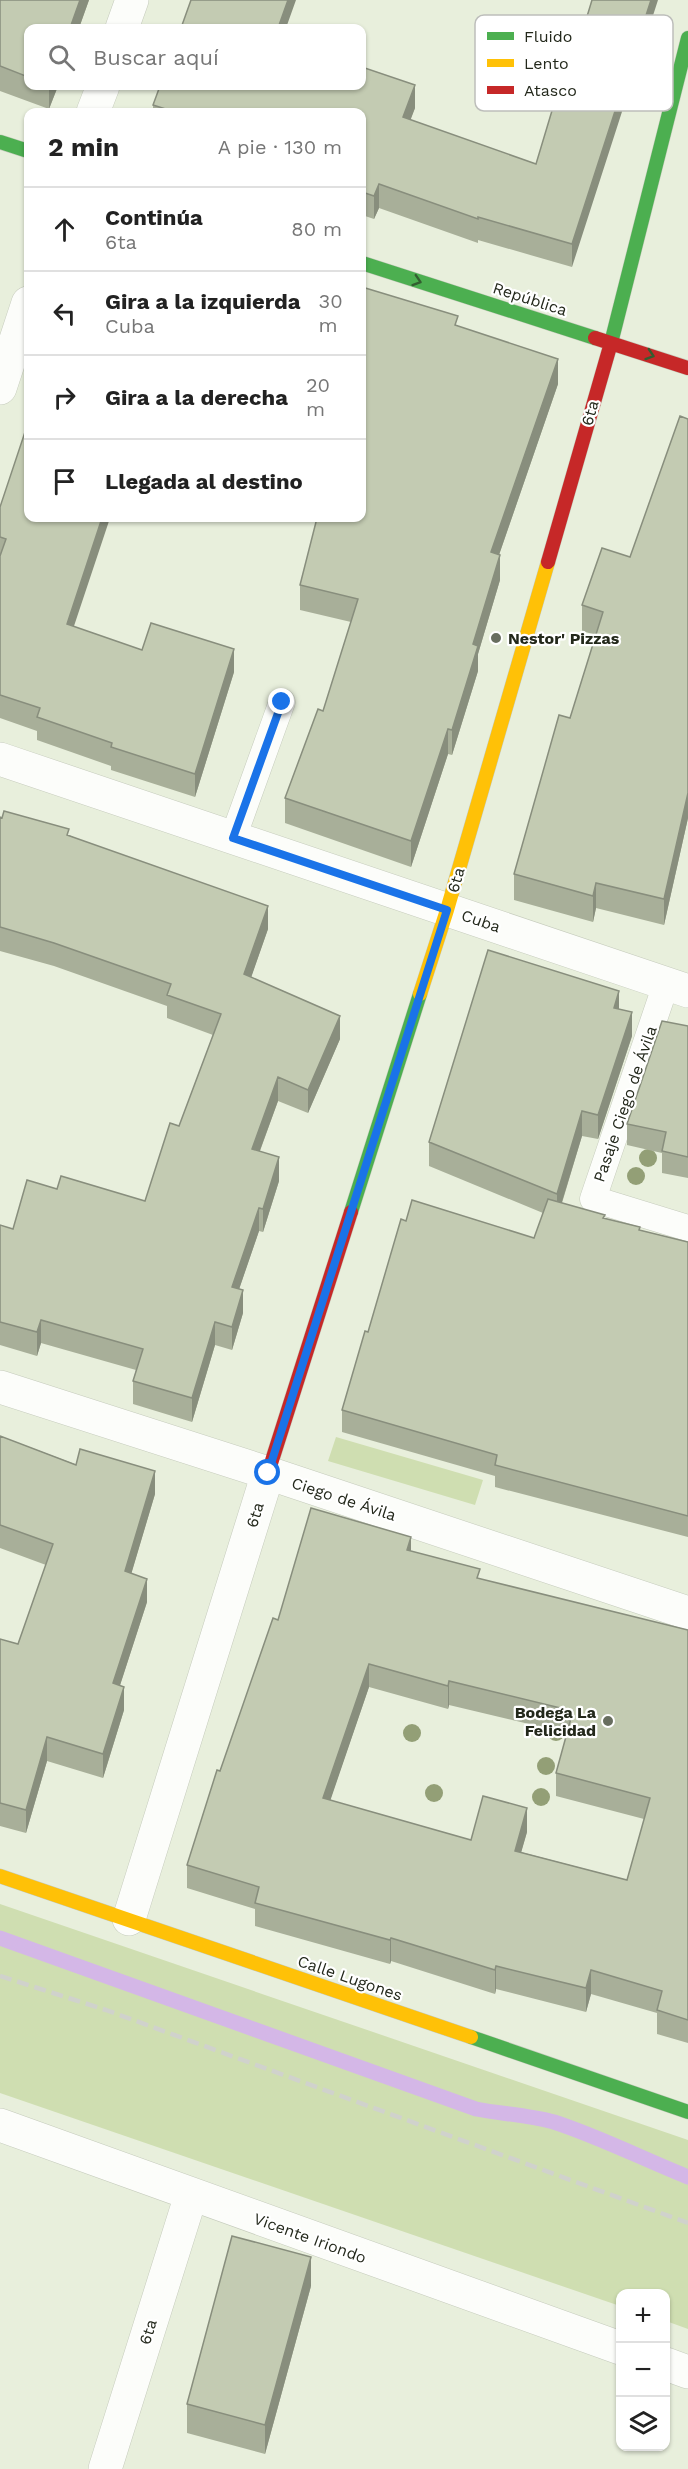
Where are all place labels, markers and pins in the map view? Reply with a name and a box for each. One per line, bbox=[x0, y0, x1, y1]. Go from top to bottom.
place label: Nestor' Pizzas bbox=[508, 629, 620, 648]
marker: Nestor' Pizzas bbox=[489, 631, 503, 645]
place label: Bodega La Felicidad bbox=[515, 1703, 597, 1740]
marker: Bodega La Felicidad bbox=[601, 1714, 615, 1728]

